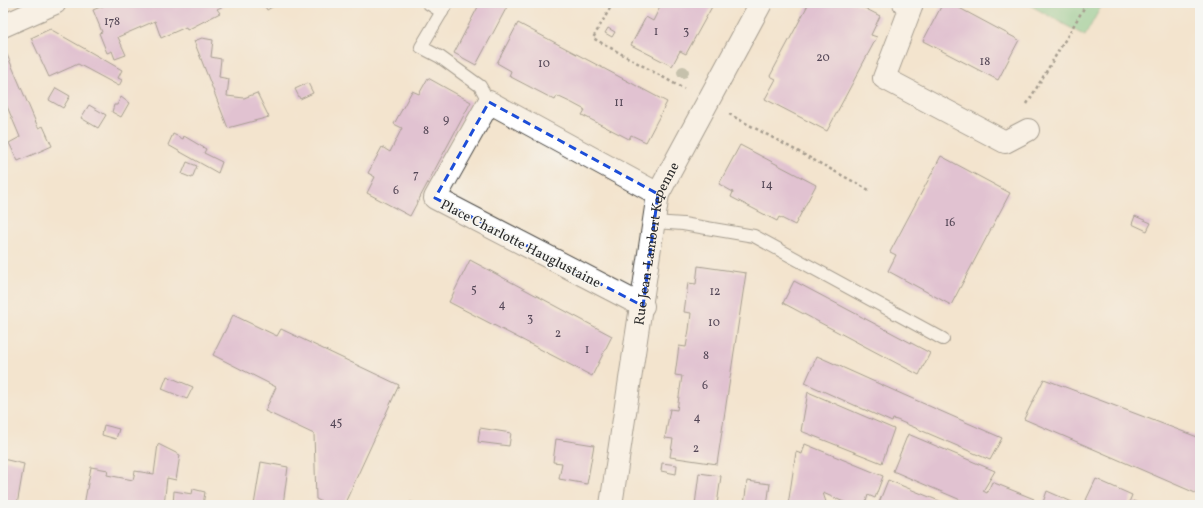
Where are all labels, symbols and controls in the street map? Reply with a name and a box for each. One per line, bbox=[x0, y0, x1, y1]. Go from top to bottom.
house number: 178 bbox=[104, 14, 120, 30]
house number: 1 bbox=[654, 24, 658, 40]
house number: 3 bbox=[683, 24, 689, 40]
house number: 20 bbox=[816, 50, 830, 66]
house number: 18 bbox=[980, 54, 990, 70]
house number: 10 bbox=[538, 56, 550, 72]
house number: 11 bbox=[614, 95, 624, 111]
house number: 9 bbox=[443, 112, 449, 128]
house number: 8 bbox=[423, 123, 429, 139]
street label: Rue Jean-Lambert Kepenne bbox=[630, 159, 685, 327]
house number: 7 bbox=[413, 167, 419, 183]
house number: 14 bbox=[761, 177, 773, 193]
house number: 6 bbox=[393, 183, 399, 199]
street label: Place Charlotte Hauglustaine bbox=[437, 196, 604, 293]
house number: 16 bbox=[945, 215, 955, 231]
house number: 5 bbox=[471, 282, 477, 298]
house number: 12 bbox=[709, 284, 721, 300]
house number: 4 bbox=[498, 297, 506, 313]
house number: 3 bbox=[527, 311, 533, 327]
house number: 10 bbox=[708, 315, 720, 331]
house number: 2 bbox=[555, 326, 561, 342]
house number: 1 bbox=[585, 342, 589, 358]
house number: 8 bbox=[703, 348, 709, 364]
house number: 6 bbox=[702, 378, 708, 394]
house number: 4 bbox=[693, 410, 701, 426]
house number: 45 bbox=[330, 415, 343, 431]
house number: 2 bbox=[693, 441, 699, 457]

